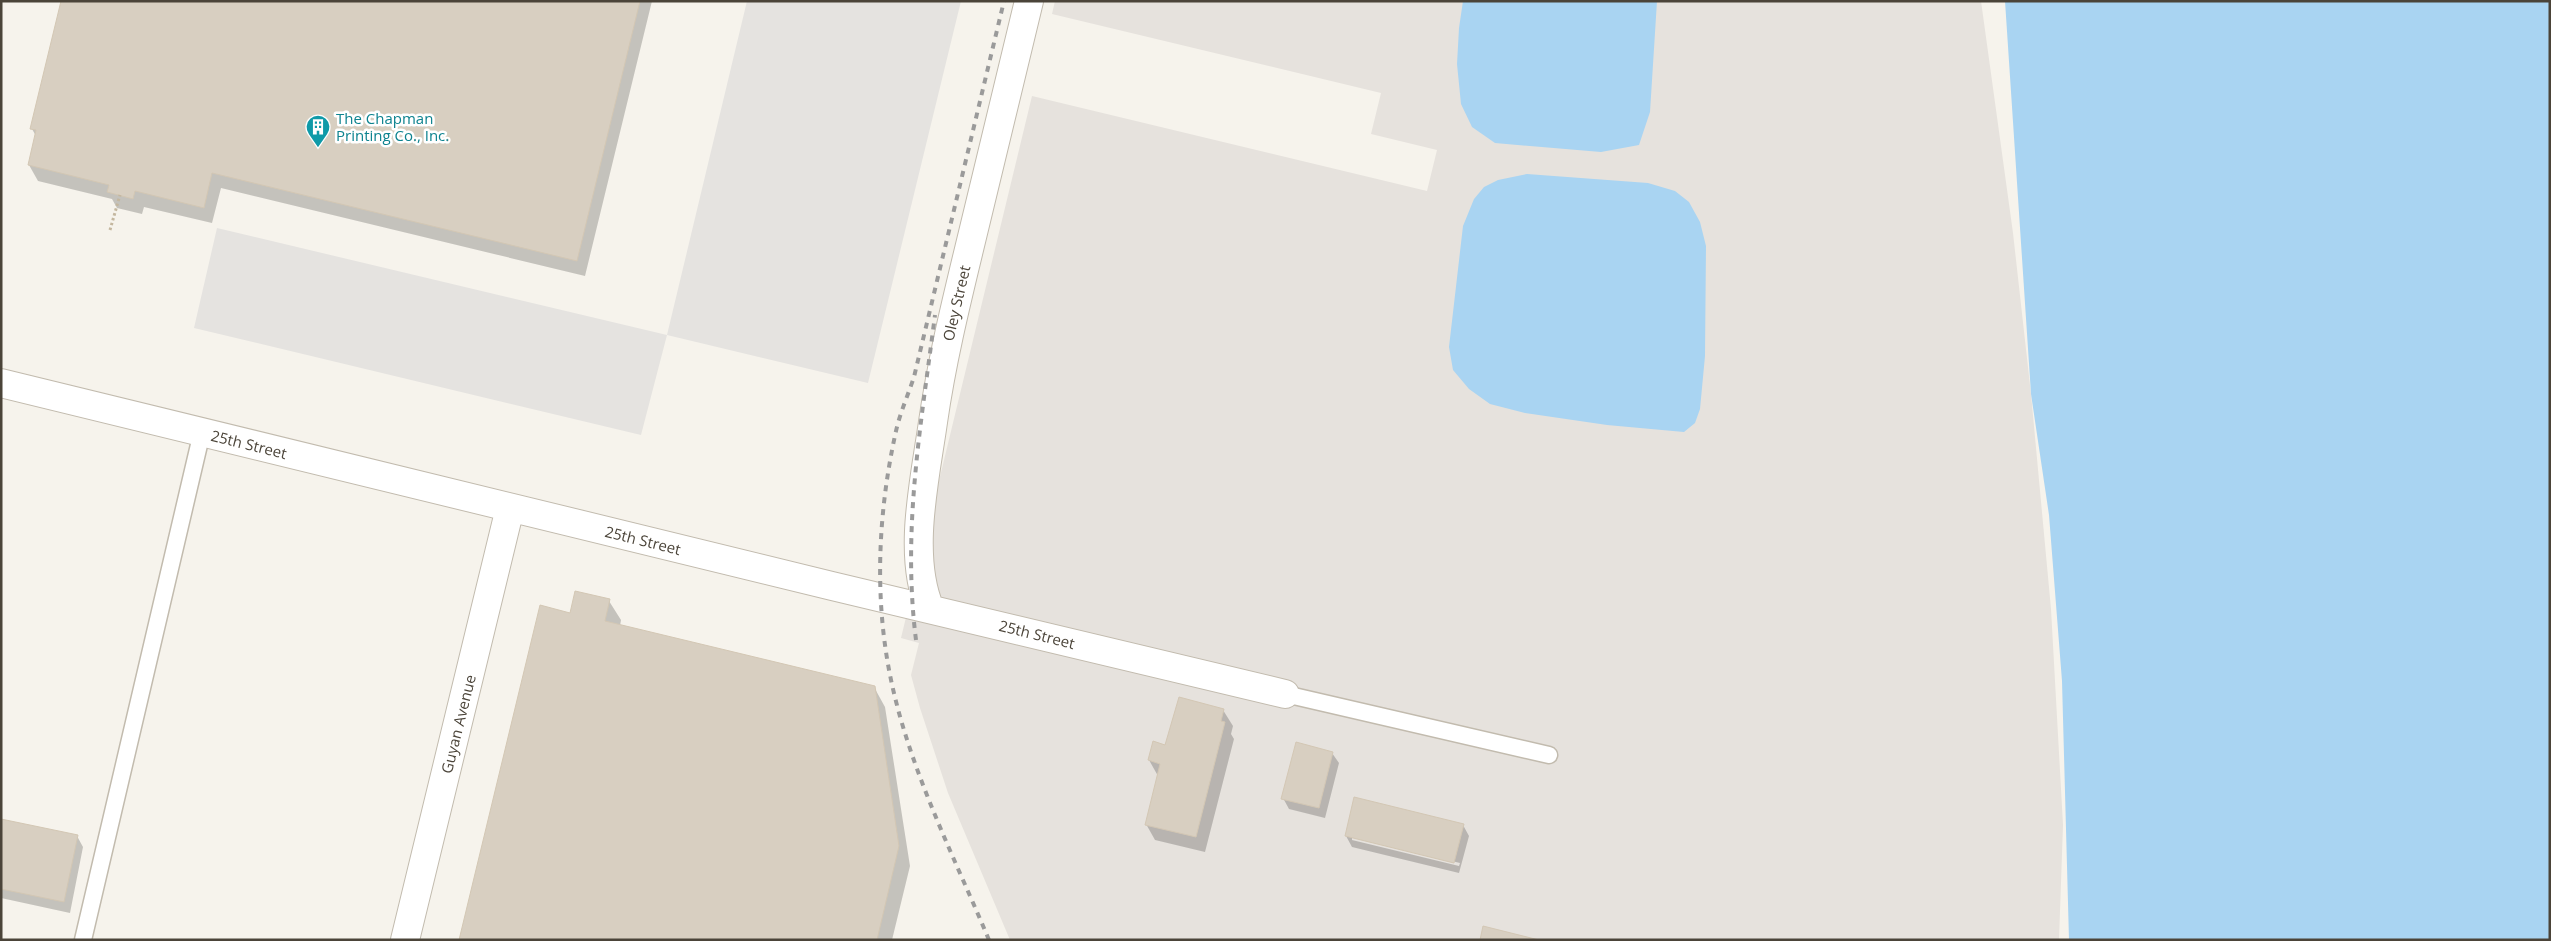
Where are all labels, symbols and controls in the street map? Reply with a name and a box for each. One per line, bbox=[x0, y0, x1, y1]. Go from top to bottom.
place label: The Chapman Printing Co., Inc. bbox=[336, 108, 449, 145]
building icon: The Chapman Printing Co., Inc. bbox=[305, 114, 331, 148]
street label: Oley Street bbox=[938, 263, 974, 343]
street label: 25th Street bbox=[209, 425, 289, 463]
street label: 25th Street bbox=[603, 521, 683, 559]
street label: 25th Street bbox=[997, 615, 1077, 653]
street label: Guyan Avenue bbox=[436, 672, 480, 776]

